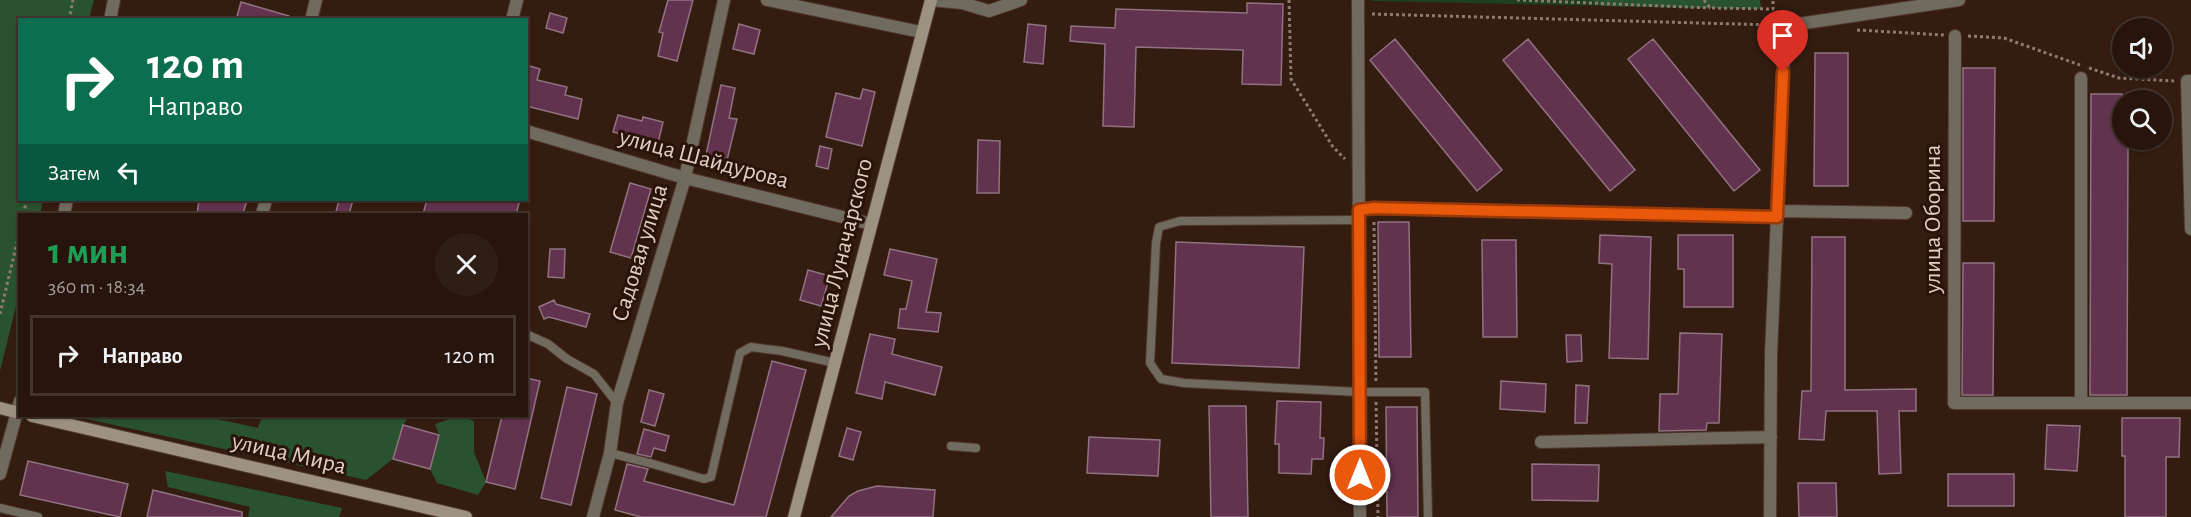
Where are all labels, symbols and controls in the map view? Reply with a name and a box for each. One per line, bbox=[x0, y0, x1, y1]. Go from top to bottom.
pin bbox=[1757, 10, 1808, 72]
map controls bbox=[2112, 18, 2172, 150]
button: sound bbox=[2112, 18, 2172, 78]
icon: arrive bbox=[1766, 19, 1799, 52]
icon: right bbox=[48, 42, 126, 120]
text: 120 m bbox=[147, 44, 244, 86]
button: search bbox=[2112, 90, 2172, 150]
text: Направо bbox=[147, 93, 243, 120]
street label: улица Шайдурова bbox=[616, 125, 791, 193]
street label: улица Оборина bbox=[1921, 144, 1945, 295]
icon: left bbox=[112, 156, 145, 189]
street label: улица Луначарского bbox=[807, 156, 877, 351]
text: Затем bbox=[48, 162, 100, 184]
street label: Садовая улица bbox=[608, 182, 672, 324]
button: close bbox=[435, 233, 498, 296]
text: 1 мин bbox=[48, 234, 128, 270]
text: 360 m · 18:34 bbox=[48, 277, 145, 297]
icon: right bbox=[51, 339, 84, 372]
text: Направо bbox=[102, 345, 183, 367]
text: 120 m bbox=[445, 345, 495, 367]
street label: улица Мира bbox=[229, 429, 348, 479]
position arrow bbox=[1328, 443, 1392, 507]

